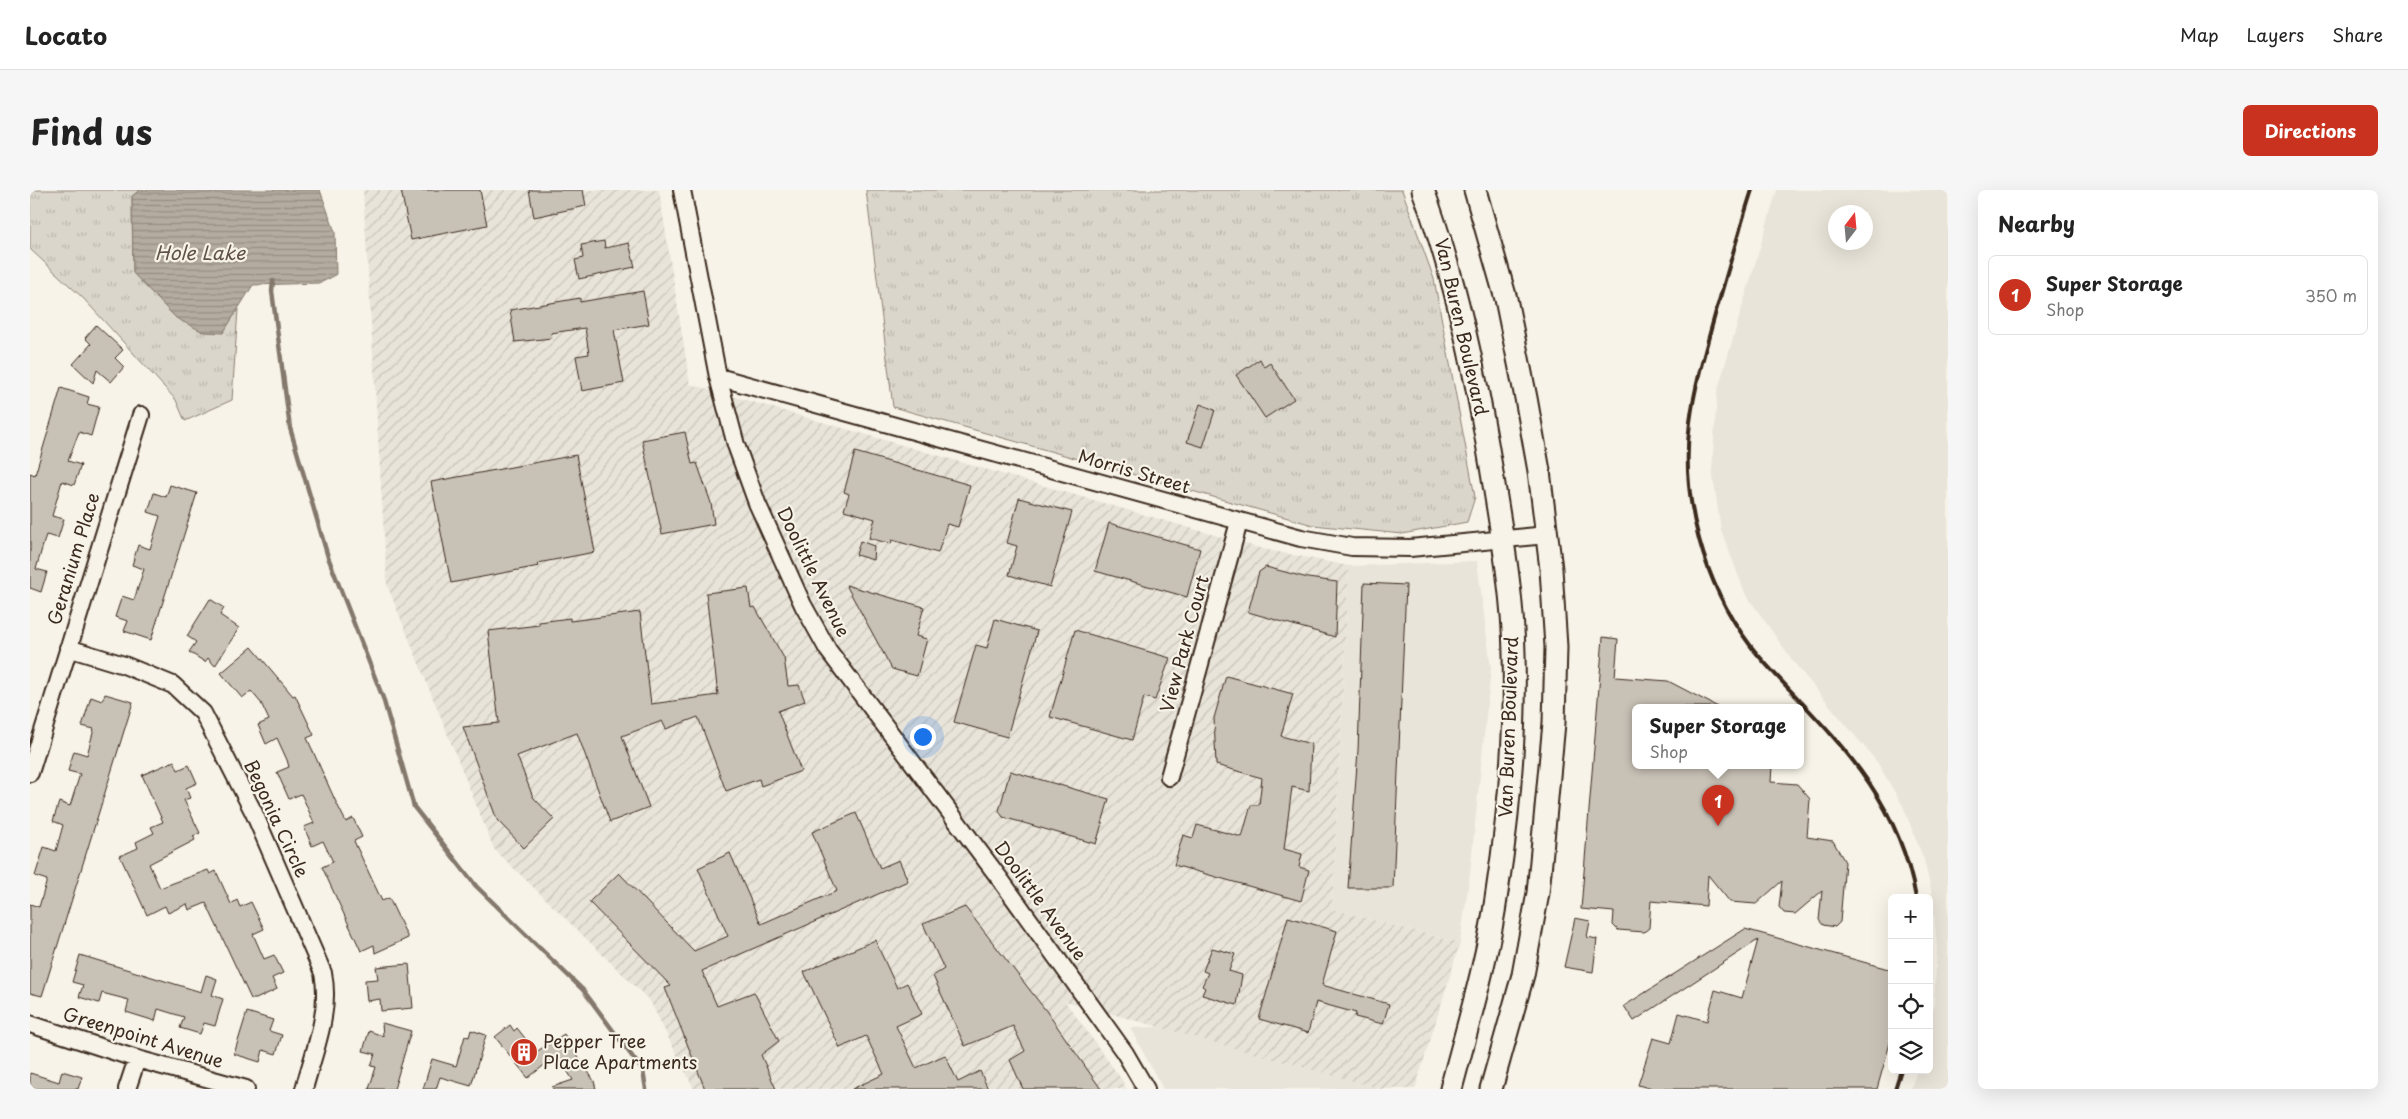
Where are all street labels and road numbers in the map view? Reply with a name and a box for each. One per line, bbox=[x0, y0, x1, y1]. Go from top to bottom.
street label: Van Buren Boulevard bbox=[1429, 235, 1496, 418]
street label: Morris Street bbox=[1075, 442, 1194, 499]
street label: Geranium Place bbox=[40, 489, 106, 628]
street label: Doolittle Avenue bbox=[771, 502, 858, 641]
street label: View Park Court bbox=[1152, 572, 1215, 715]
street label: Van Buren Boulevard bbox=[1491, 636, 1524, 818]
street label: Begonia Circle bbox=[238, 755, 316, 882]
street label: Doolittle Avenue bbox=[989, 835, 1094, 966]
street label: Greenpoint Avenue bbox=[60, 999, 227, 1074]

